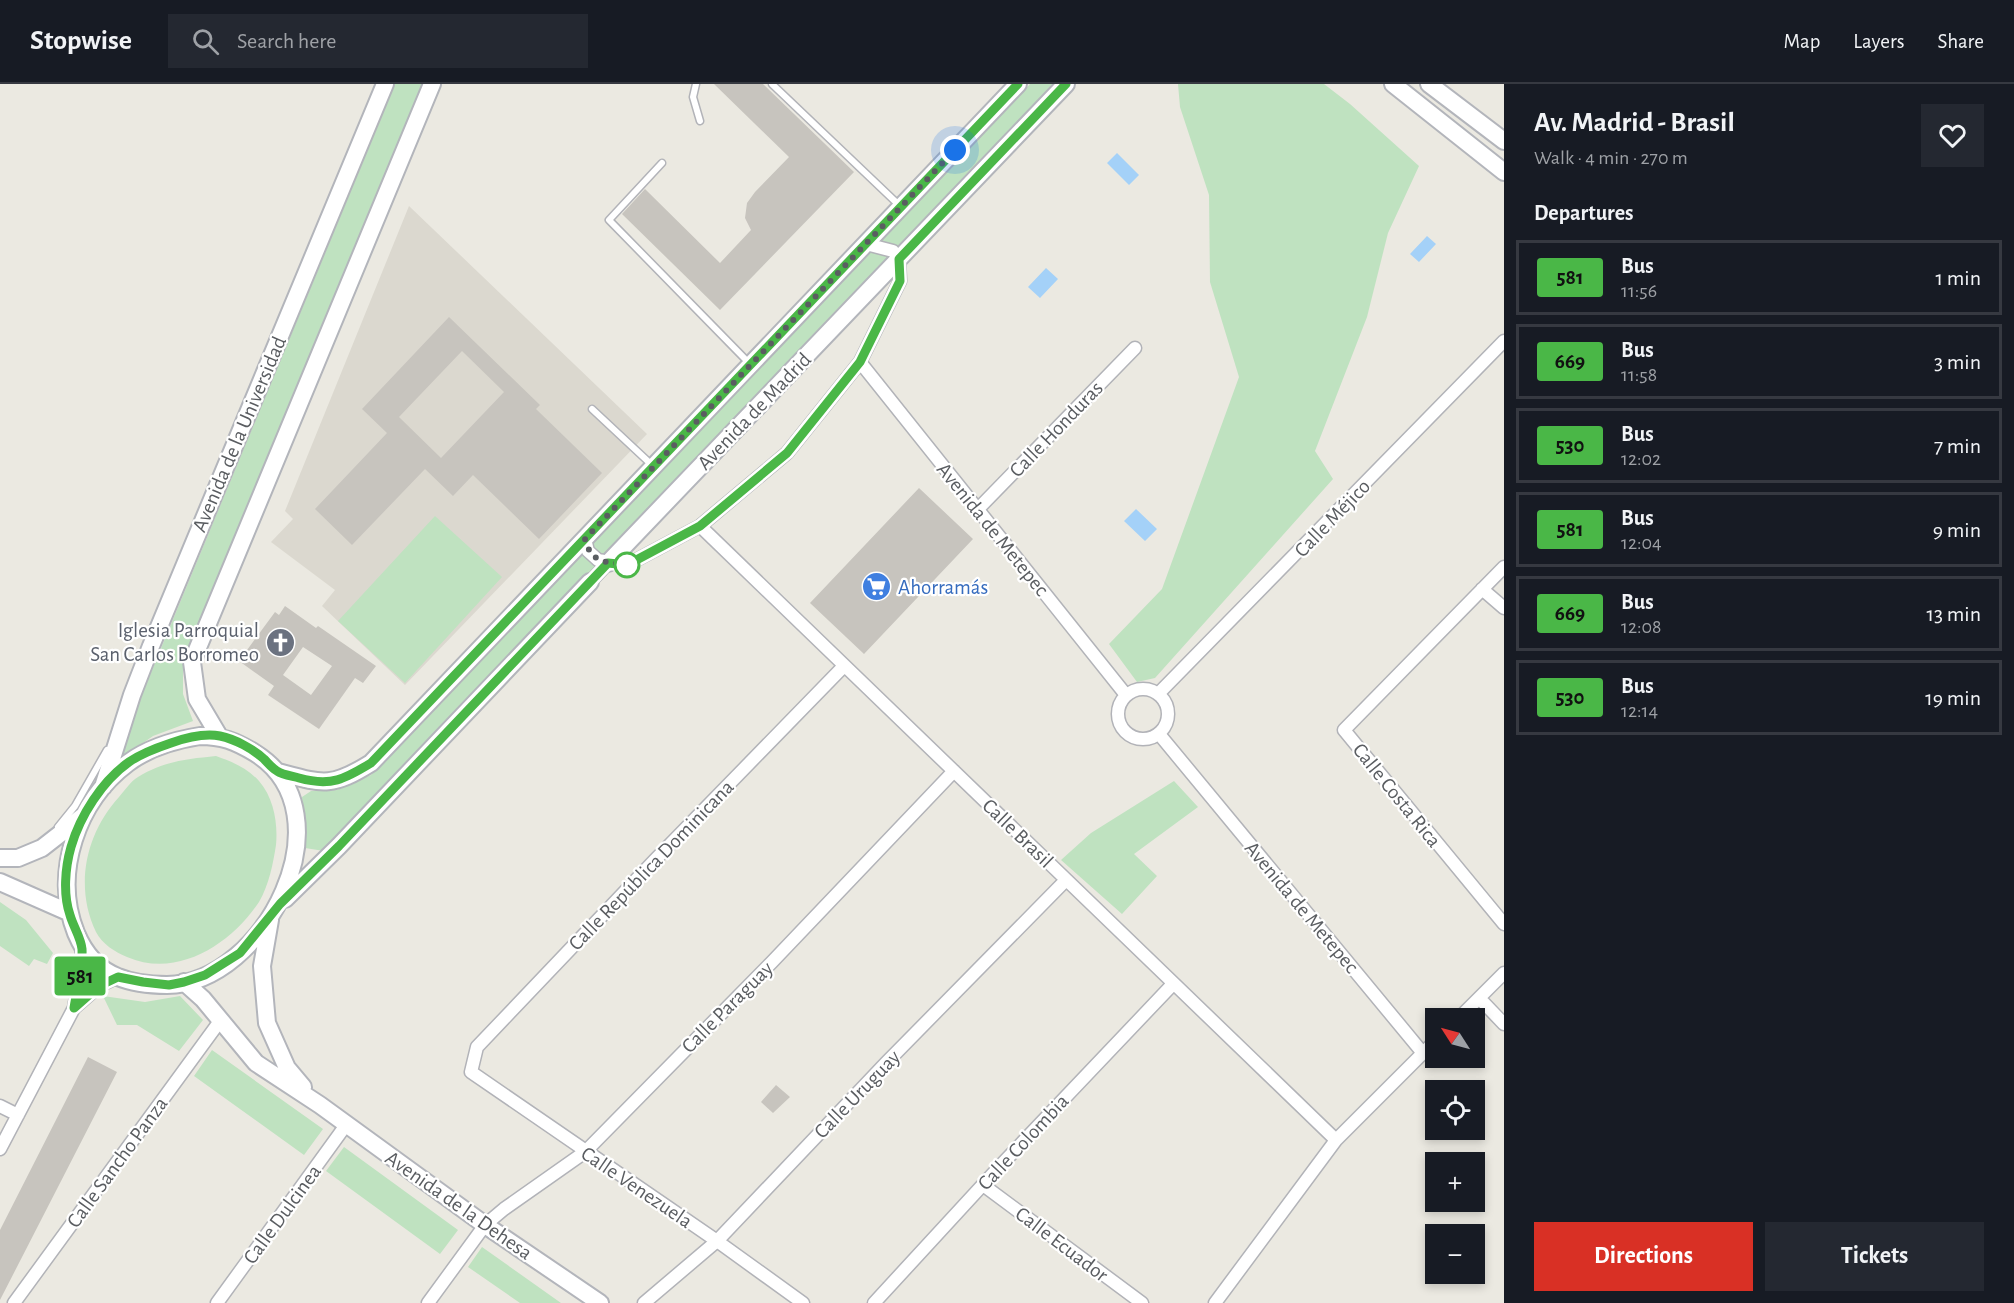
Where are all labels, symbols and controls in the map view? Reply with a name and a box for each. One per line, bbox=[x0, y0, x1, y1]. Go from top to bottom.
search box bbox=[168, 14, 588, 68]
icon: search bbox=[189, 25, 222, 58]
text: Stopwise bbox=[30, 27, 132, 55]
text: Search here bbox=[237, 30, 337, 52]
text: Map bbox=[1784, 31, 1820, 52]
text: Layers bbox=[1853, 31, 1904, 52]
text: Share bbox=[1937, 31, 1984, 52]
button: heart bbox=[1921, 104, 1984, 167]
text: Av. Madrid - Brasil bbox=[1534, 109, 1735, 137]
your location bbox=[940, 135, 970, 165]
text: Walk · 4 min · 270 m bbox=[1534, 148, 1688, 168]
text: Departures bbox=[1534, 202, 1634, 224]
text: Bus bbox=[1621, 255, 1654, 277]
text: 581 bbox=[1557, 267, 1584, 288]
text: 1 min bbox=[1936, 267, 1981, 289]
text: 11:56 bbox=[1621, 281, 1657, 301]
street label: Avenida de la Universidad bbox=[189, 333, 290, 535]
text: Bus bbox=[1621, 339, 1654, 361]
street label: Avenida de Madrid bbox=[693, 349, 815, 474]
text: 669 bbox=[1555, 351, 1585, 372]
text: 3 min bbox=[1934, 351, 1981, 373]
text: 11:58 bbox=[1621, 365, 1657, 385]
street label: Calle Honduras bbox=[1006, 377, 1107, 481]
text: Bus bbox=[1621, 423, 1654, 445]
text: 530 bbox=[1555, 435, 1585, 456]
text: 7 min bbox=[1934, 435, 1981, 457]
text: 12:02 bbox=[1621, 449, 1661, 469]
street label: Avenida de Metepec bbox=[933, 459, 1052, 600]
street label: Calle Méjico bbox=[1290, 475, 1374, 561]
text: Bus bbox=[1621, 507, 1654, 529]
text: 581 bbox=[1557, 519, 1584, 540]
text: 9 min bbox=[1933, 519, 1981, 541]
text: 12:04 bbox=[1621, 533, 1662, 553]
unlabelled marker bbox=[614, 552, 640, 578]
supermarket icon: Ahorramás bbox=[861, 571, 893, 603]
place label: Ahorramás bbox=[898, 577, 988, 598]
text: Bus bbox=[1621, 591, 1654, 613]
text: 669 bbox=[1555, 603, 1585, 624]
text: 13 min bbox=[1926, 603, 1981, 625]
text: 12:08 bbox=[1621, 617, 1662, 637]
place label: Iglesia Parroquial San Carlos Borromeo bbox=[90, 620, 259, 665]
church icon: Iglesia Parroquial San Carlos Borromeo bbox=[264, 626, 296, 658]
text: Bus bbox=[1621, 675, 1654, 697]
text: 530 bbox=[1555, 687, 1585, 708]
text: 19 min bbox=[1925, 687, 1981, 709]
text: 12:14 bbox=[1621, 701, 1658, 721]
street label: Calle Costa Rica bbox=[1349, 739, 1445, 851]
street label: Calle República Dominicana bbox=[565, 776, 738, 955]
street label: Calle Brasil bbox=[978, 795, 1057, 872]
street label: Avenida de Metepec bbox=[1241, 838, 1362, 977]
line badge: 581 bbox=[46, 956, 115, 996]
street label: Calle Paraguay bbox=[678, 958, 777, 1057]
text: 581 bbox=[67, 966, 94, 987]
north arrow bbox=[1425, 1008, 1485, 1068]
map controls bbox=[1425, 1008, 1485, 1284]
street label: Calle Uruguay bbox=[810, 1046, 904, 1143]
button: locate bbox=[1425, 1080, 1485, 1140]
street label: Calle Colombia bbox=[974, 1090, 1073, 1194]
street label: Calle Sancho Panza bbox=[63, 1093, 172, 1231]
street label: Calle Venezuela bbox=[577, 1143, 696, 1232]
street label: Avenida de la Dehesa bbox=[382, 1147, 536, 1264]
button: + bbox=[1425, 1152, 1485, 1212]
street label: Calle Dulcinea bbox=[240, 1161, 325, 1268]
street label: Calle Ecuador bbox=[1011, 1203, 1112, 1286]
button: Directions bbox=[1534, 1222, 1753, 1291]
button: Tickets bbox=[1765, 1222, 1984, 1291]
button: − bbox=[1425, 1224, 1485, 1284]

